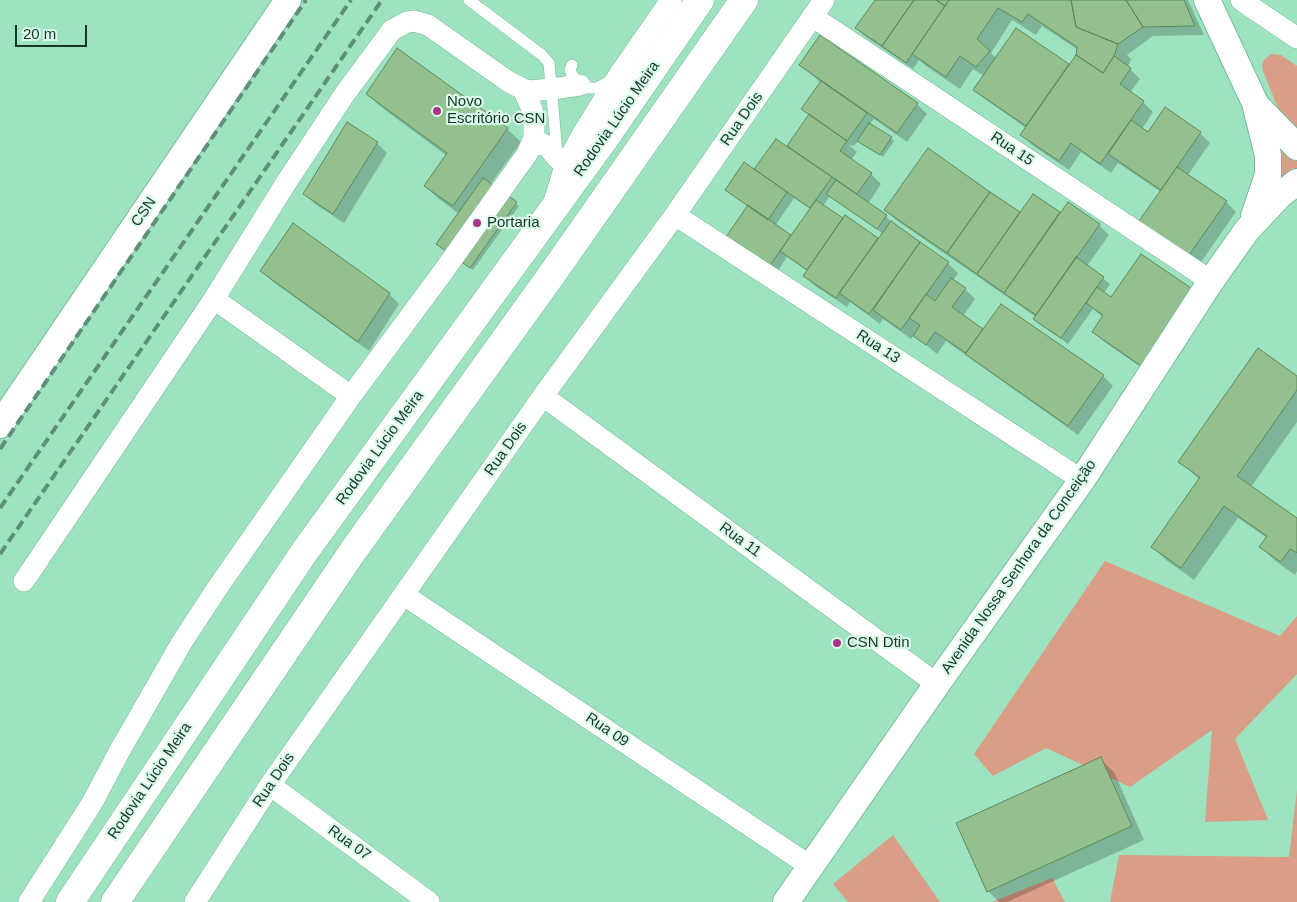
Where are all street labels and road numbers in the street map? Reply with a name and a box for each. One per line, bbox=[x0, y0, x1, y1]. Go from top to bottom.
street label: Rodovia Lúcio Meira bbox=[570, 58, 664, 180]
street label: Rua Dois bbox=[717, 89, 767, 149]
street label: Rua 15 bbox=[987, 128, 1037, 170]
street label: CSN bbox=[128, 194, 160, 230]
street label: Rua 13 bbox=[853, 326, 903, 368]
street label: Rodovia Lúcio Meira bbox=[333, 387, 427, 509]
street label: Rua Dois bbox=[481, 419, 531, 479]
street label: Avenida Nossa Senhora da Conceição bbox=[938, 456, 1100, 678]
street label: Rua 11 bbox=[716, 519, 764, 561]
street label: Rua 09 bbox=[582, 709, 632, 751]
street label: Rodovia Lúcio Meira bbox=[104, 719, 196, 843]
street label: Rua Dois bbox=[249, 749, 299, 811]
street label: Rua 07 bbox=[324, 822, 374, 864]

